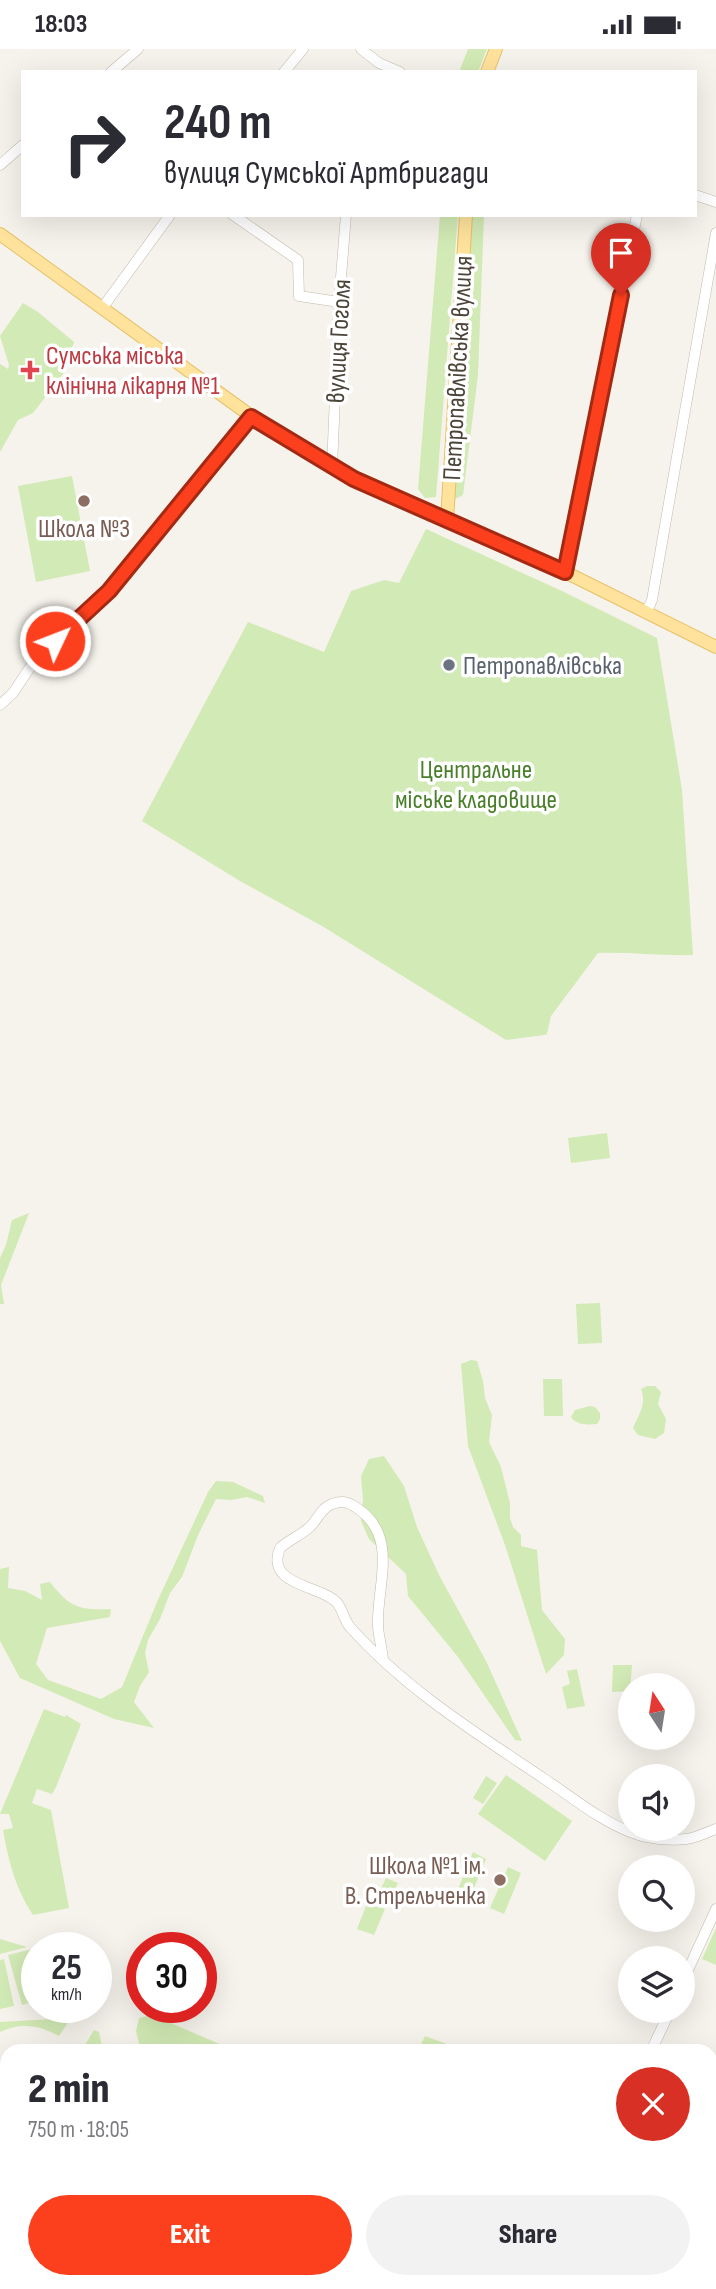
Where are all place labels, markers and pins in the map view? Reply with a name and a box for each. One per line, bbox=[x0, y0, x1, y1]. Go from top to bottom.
pin bbox=[591, 223, 651, 295]
place label: Сумська міська клінічна лікарня №1 bbox=[46, 341, 220, 402]
marker: Сумська міська клінічна лікарня №1 bbox=[20, 360, 40, 380]
marker: Школа №3 bbox=[76, 493, 92, 509]
place label: Школа №3 bbox=[38, 514, 130, 545]
place label: Петропавлівська bbox=[463, 651, 622, 682]
marker: Петропавлівська bbox=[441, 657, 457, 673]
place label: Школа №1 ім. В. Стрельченка bbox=[345, 1851, 486, 1912]
marker: Школа №1 ім. В. Стрельченка bbox=[492, 1872, 508, 1888]

